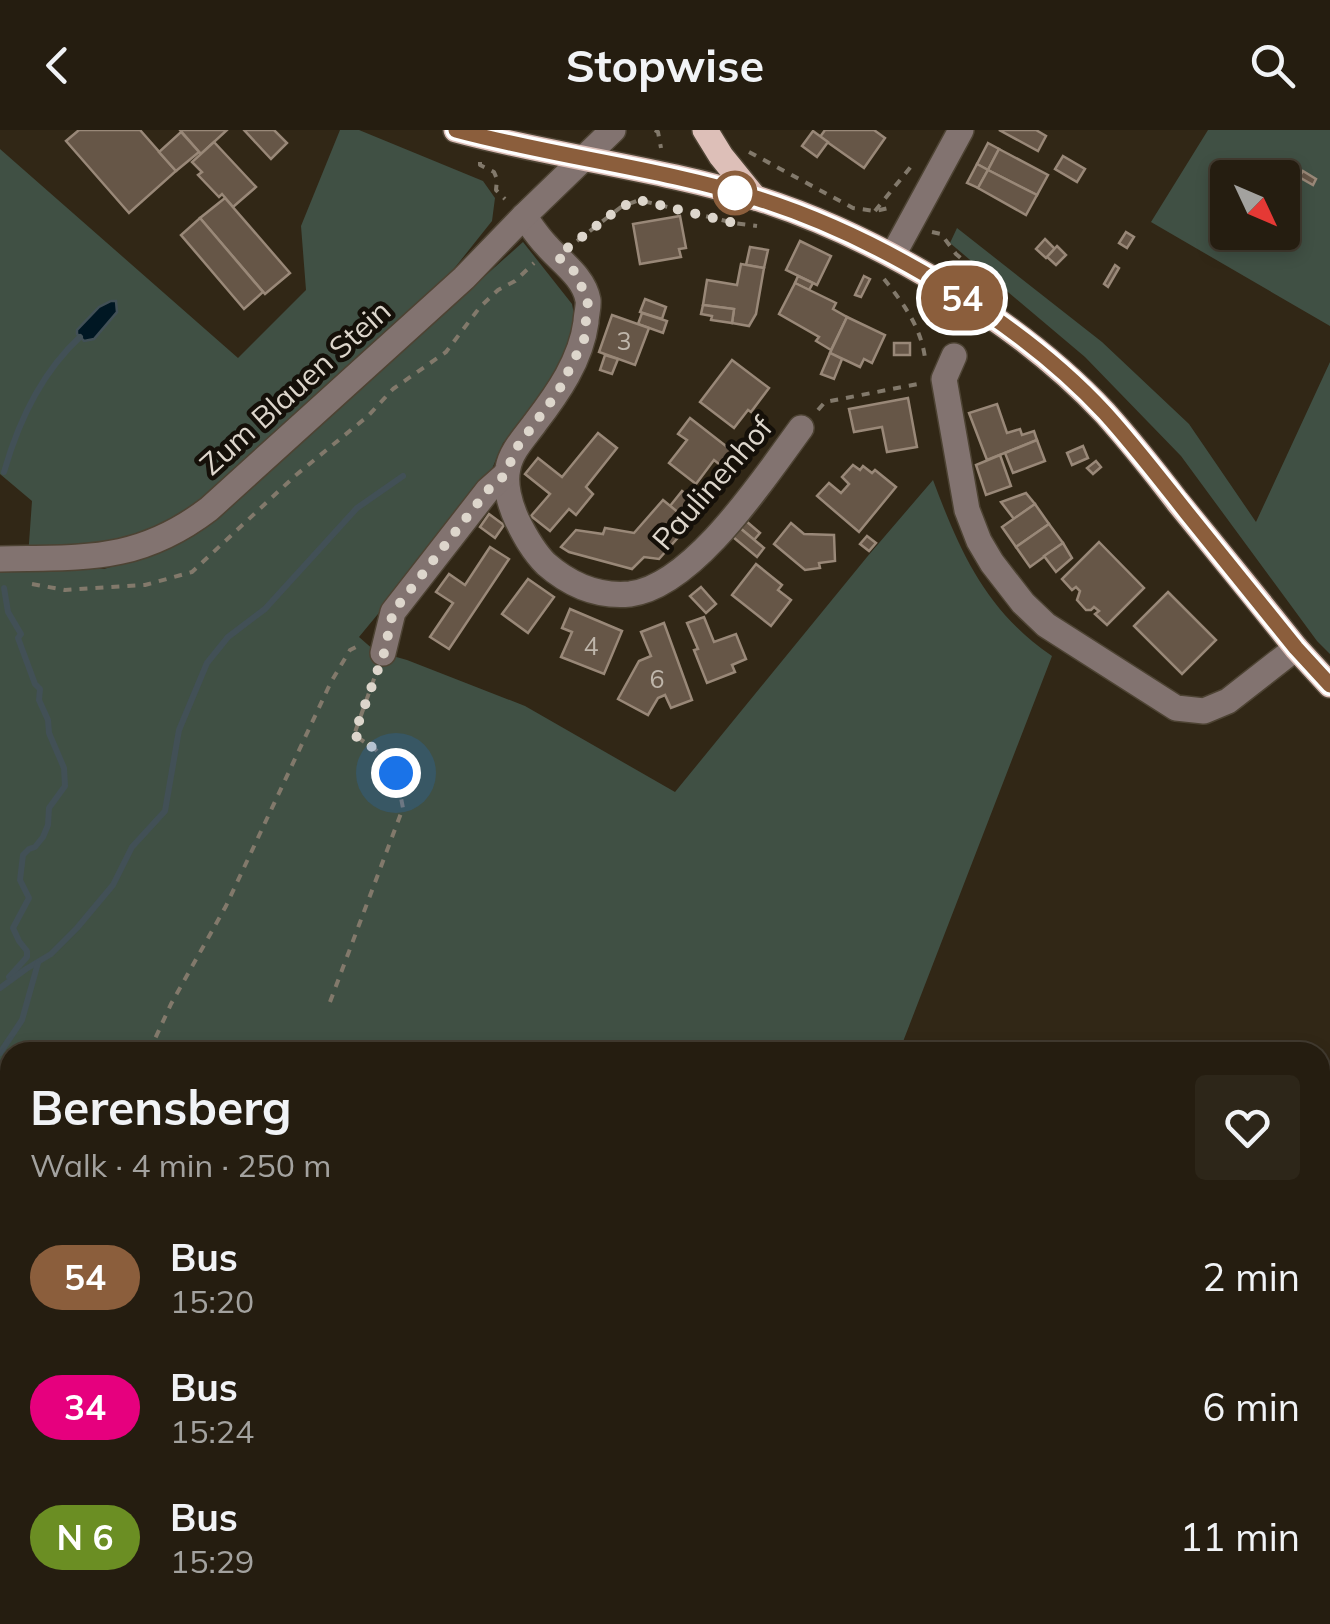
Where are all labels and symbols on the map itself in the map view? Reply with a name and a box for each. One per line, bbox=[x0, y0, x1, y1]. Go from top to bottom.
north arrow bbox=[1210, 160, 1300, 250]
unlabelled marker bbox=[714, 172, 756, 214]
line badge: 54 bbox=[917, 266, 1007, 330]
street label: Zum Blauen Stein bbox=[192, 291, 398, 483]
house number: 3 bbox=[616, 325, 632, 356]
street label: Paulinenhof bbox=[644, 408, 781, 558]
house number: 4 bbox=[583, 630, 599, 661]
house number: 6 bbox=[649, 663, 665, 694]
your location bbox=[371, 748, 421, 798]

